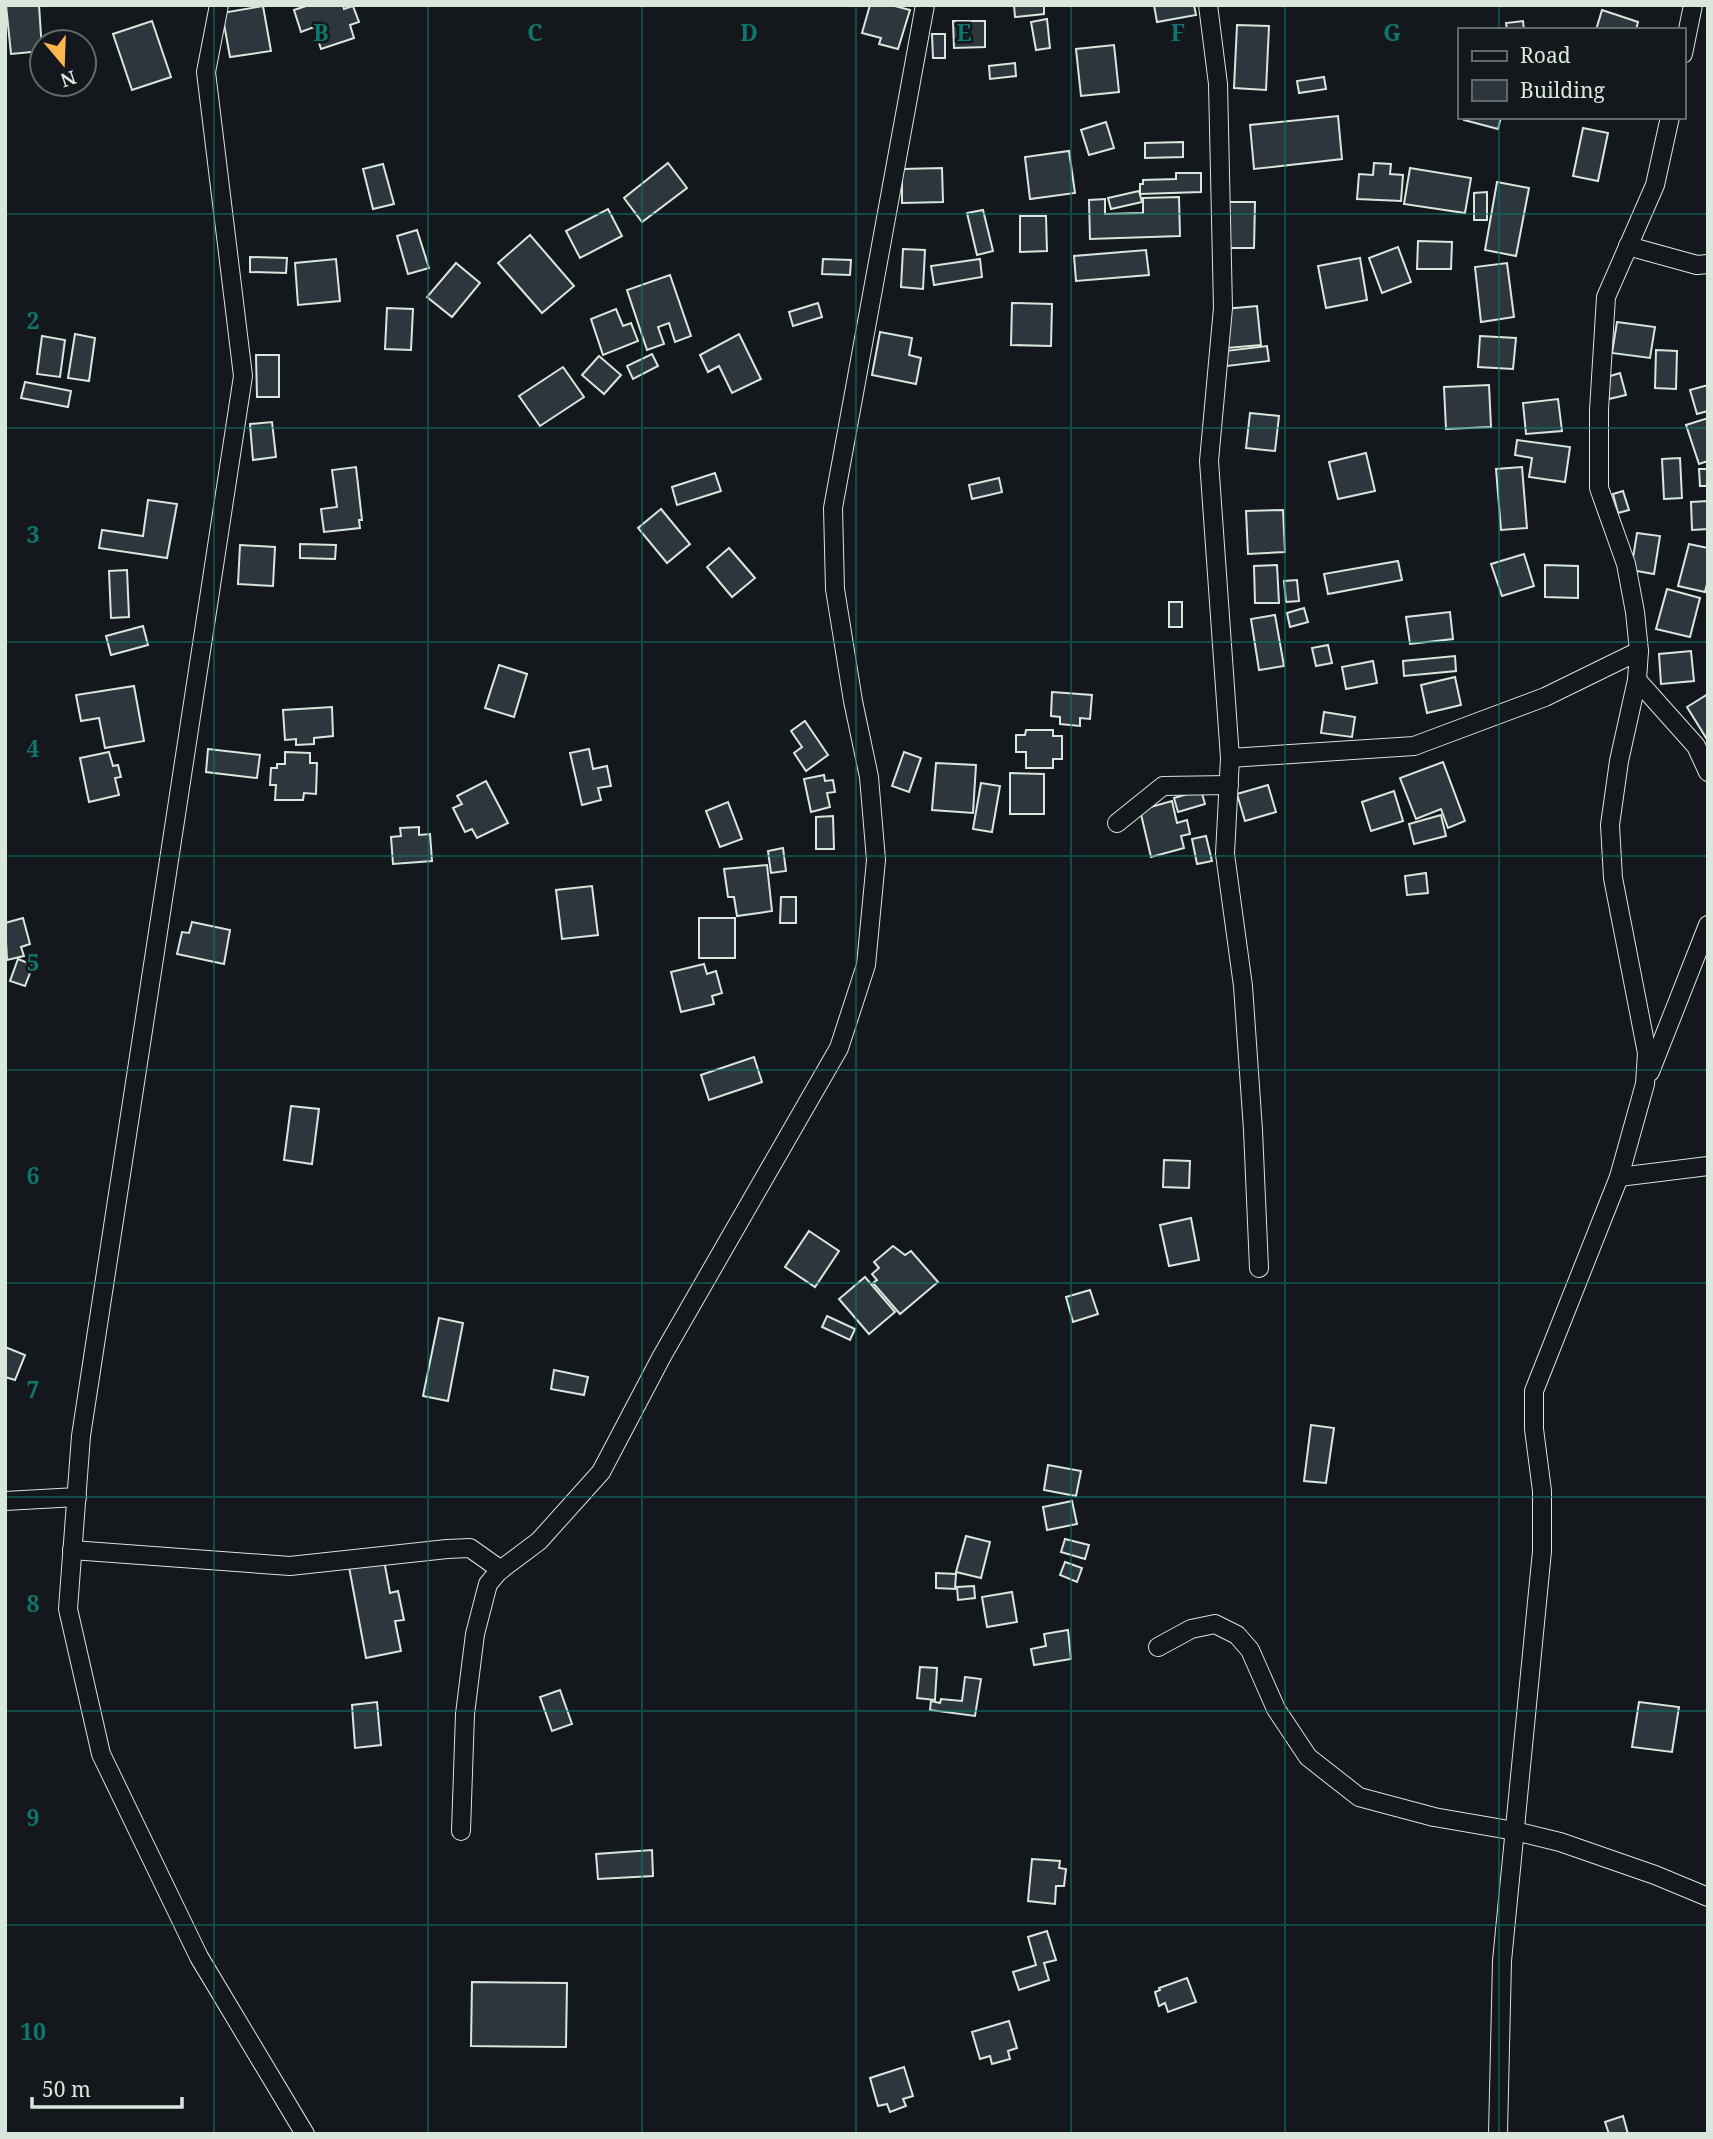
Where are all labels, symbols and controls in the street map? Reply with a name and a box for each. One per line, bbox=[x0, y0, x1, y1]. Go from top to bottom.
text: B bbox=[313, 16, 329, 48]
text: C bbox=[527, 16, 543, 48]
text: D bbox=[740, 16, 758, 48]
text: E bbox=[956, 16, 972, 48]
text: F bbox=[1171, 16, 1185, 48]
text: G bbox=[1383, 16, 1401, 48]
north arrow bbox=[28, 28, 98, 98]
legend bbox=[1458, 28, 1685, 119]
text: Road bbox=[1520, 41, 1571, 69]
text: N bbox=[57, 64, 80, 94]
text: Building bbox=[1520, 76, 1605, 104]
text: 2 bbox=[27, 304, 40, 336]
text: 3 bbox=[27, 518, 40, 550]
text: 4 bbox=[27, 732, 40, 764]
text: 5 bbox=[27, 946, 40, 978]
text: 6 bbox=[27, 1159, 40, 1191]
text: 7 bbox=[27, 1373, 40, 1405]
text: 8 bbox=[27, 1587, 40, 1619]
text: 9 bbox=[27, 1801, 40, 1833]
text: 10 bbox=[20, 2015, 46, 2047]
scale bar bbox=[32, 2066, 182, 2110]
text: 50 m bbox=[42, 2075, 91, 2103]

